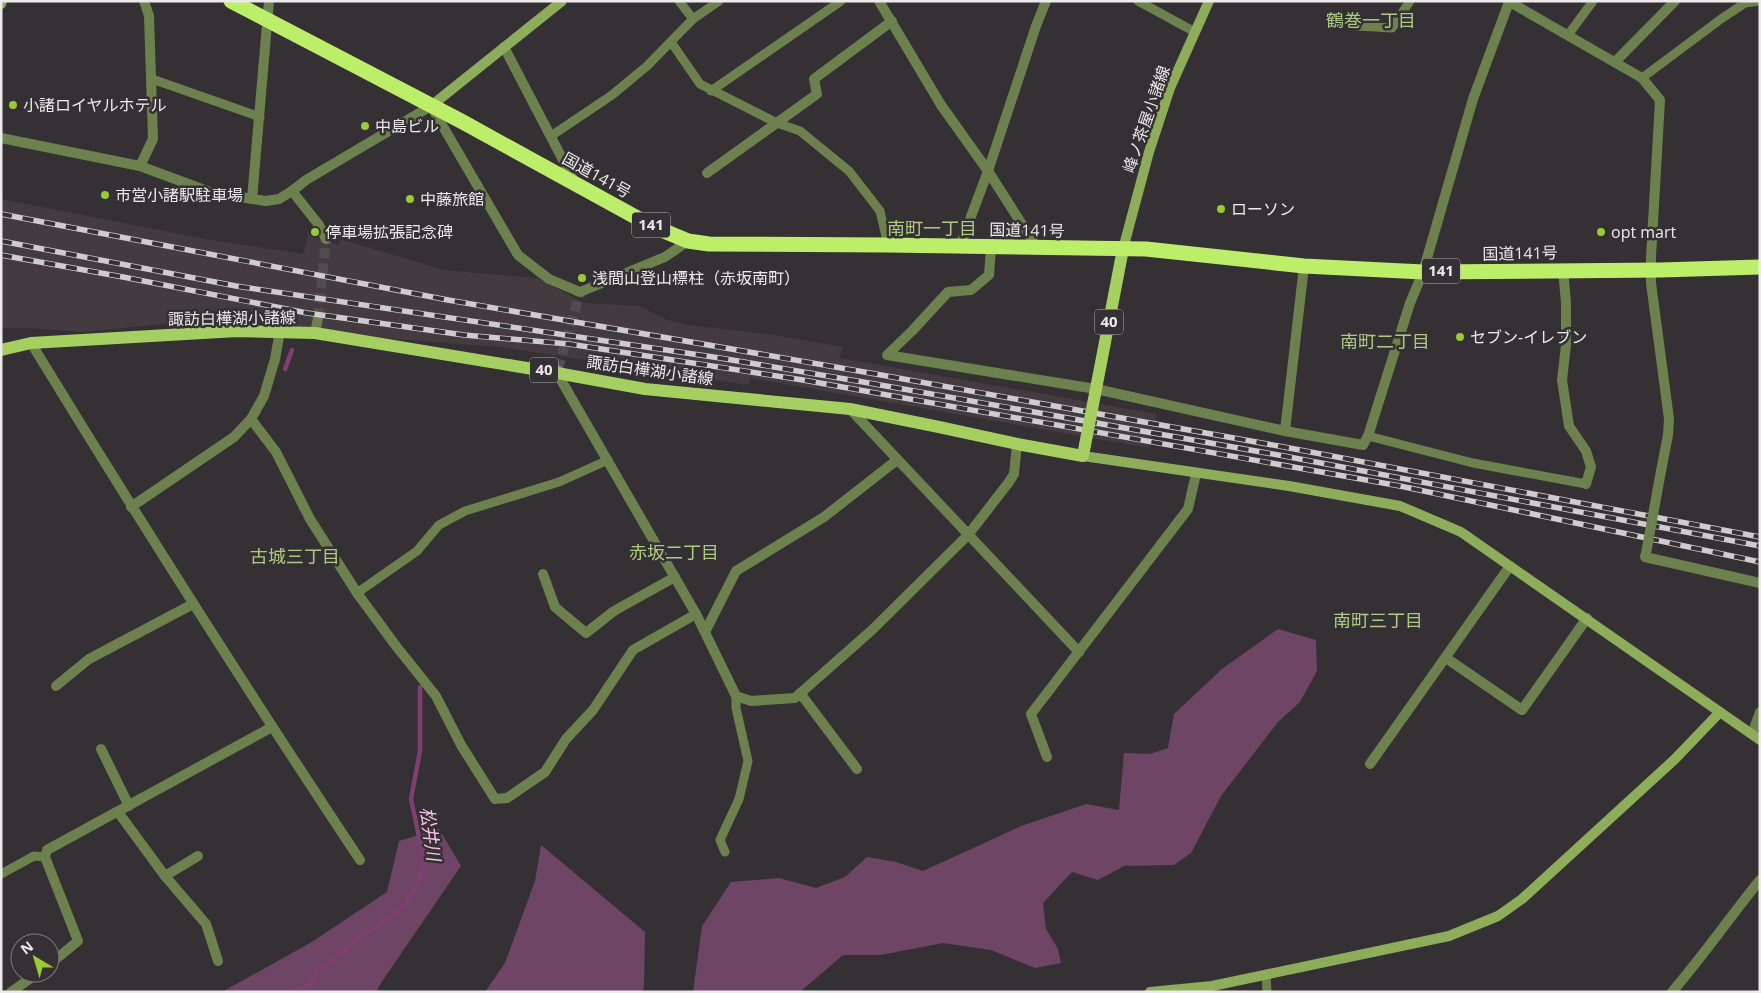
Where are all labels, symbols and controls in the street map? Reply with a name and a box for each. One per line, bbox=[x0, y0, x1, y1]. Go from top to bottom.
district label: 鶴巻一丁目 bbox=[1326, 8, 1416, 32]
street label: 峰ノ茶屋小諸線 bbox=[1117, 62, 1175, 176]
place label: 小諸ロイヤルホテル bbox=[23, 94, 167, 116]
marker: 小諸ロイヤルホテル bbox=[7, 99, 19, 111]
place label: 中島ビル bbox=[375, 115, 439, 137]
marker: 中島ビル bbox=[359, 120, 371, 132]
street label: 国道141号 bbox=[559, 147, 635, 203]
place label: 市営小諸駅駐車場 bbox=[115, 184, 243, 206]
place label: 中藤旅館 bbox=[420, 188, 484, 210]
marker: 市営小諸駅駐車場 bbox=[99, 189, 111, 201]
marker: 中藤旅館 bbox=[404, 193, 416, 205]
place label: ローソン bbox=[1231, 198, 1295, 220]
marker: ローソン bbox=[1215, 203, 1227, 215]
road number: 141 bbox=[632, 212, 670, 238]
district label: 南町一丁目 bbox=[887, 216, 977, 240]
street label: 国道141号 bbox=[989, 218, 1065, 242]
place label: 停車場拡張記念碑 bbox=[325, 221, 453, 243]
place label: opt mart bbox=[1611, 221, 1677, 243]
marker: 停車場拡張記念碑 bbox=[309, 226, 321, 238]
marker: opt mart bbox=[1595, 226, 1607, 238]
street label: 国道141号 bbox=[1482, 241, 1558, 265]
road number: 141 bbox=[1422, 258, 1460, 284]
place label: 浅間山登山標柱（赤坂南町） bbox=[592, 267, 800, 289]
marker: 浅間山登山標柱（赤坂南町） bbox=[576, 272, 588, 284]
street label: 諏訪白樺湖小諸線 bbox=[168, 306, 296, 330]
road number: 40 bbox=[1095, 310, 1123, 334]
place label: セブン-イレブン bbox=[1470, 326, 1587, 348]
district label: 南町二丁目 bbox=[1340, 329, 1430, 353]
marker: セブン-イレブン bbox=[1454, 331, 1466, 343]
street label: 諏訪白樺湖小諸線 bbox=[585, 350, 715, 390]
road number: 40 bbox=[530, 358, 558, 382]
district label: 赤坂二丁目 bbox=[629, 540, 719, 564]
district label: 古城三丁目 bbox=[250, 544, 340, 568]
district label: 南町三丁目 bbox=[1333, 608, 1423, 632]
water label: 松井川 bbox=[415, 805, 447, 864]
north arrow bbox=[10, 933, 60, 983]
text: N bbox=[16, 936, 37, 958]

